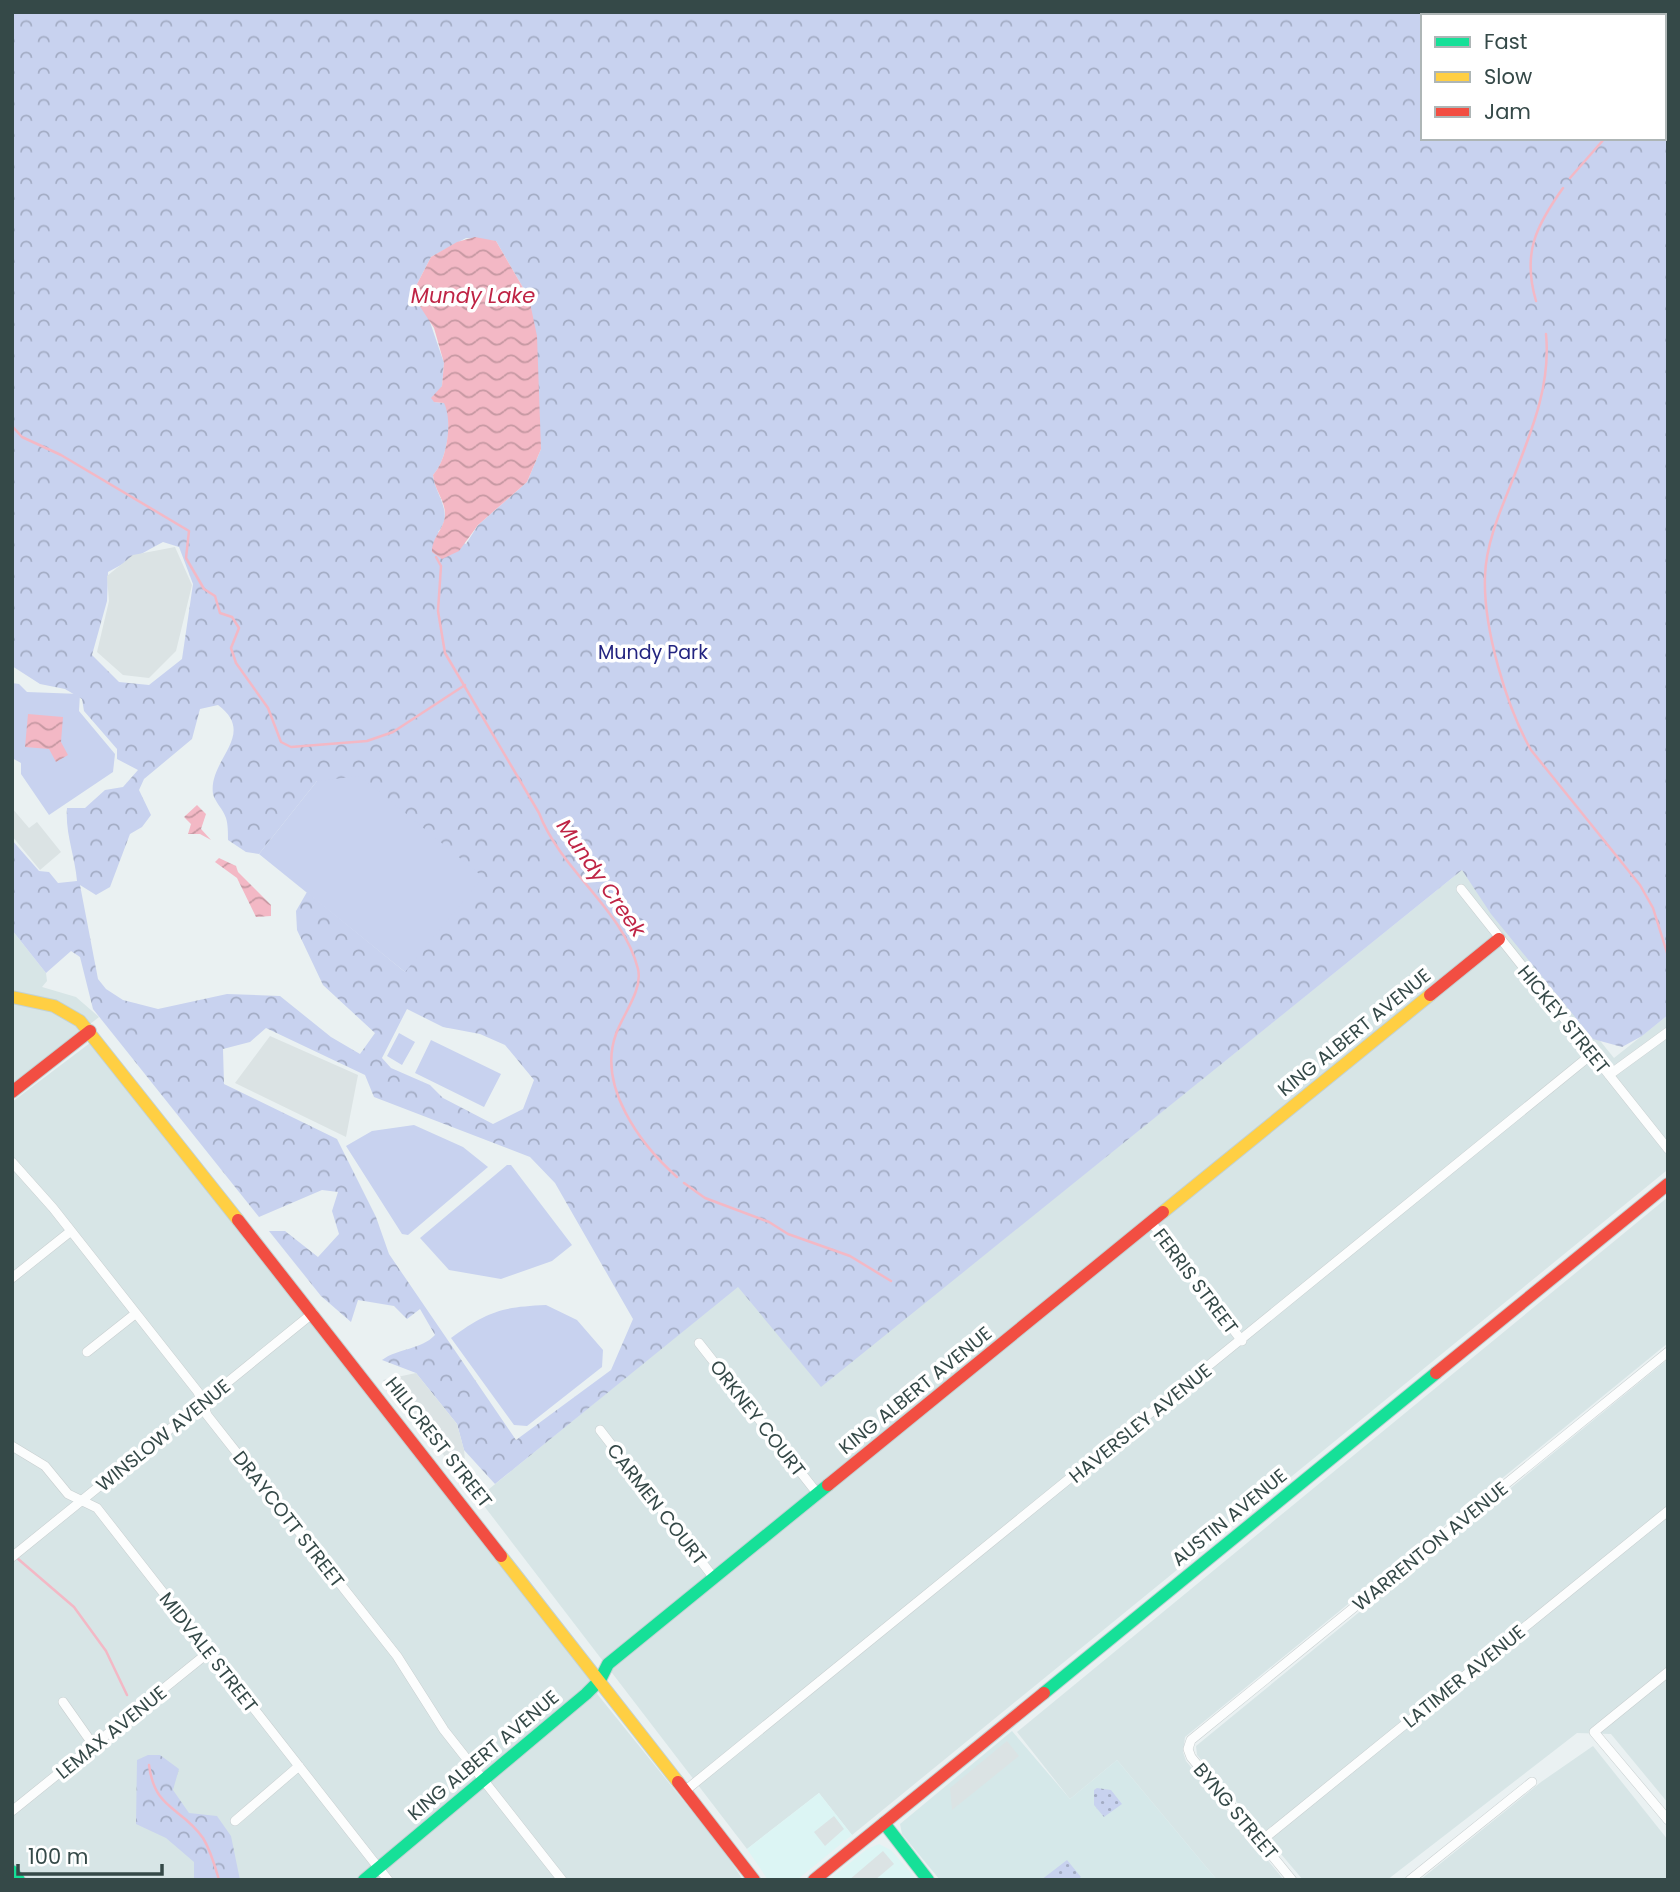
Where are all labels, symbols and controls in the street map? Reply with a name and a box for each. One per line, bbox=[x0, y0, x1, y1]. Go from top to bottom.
legend bbox=[1421, 14, 1666, 140]
text: Fast bbox=[1484, 27, 1527, 56]
text: Slow bbox=[1484, 62, 1532, 91]
text: Jam bbox=[1484, 97, 1531, 126]
water label: Mundy Lake bbox=[411, 281, 535, 310]
park label: Mundy Park bbox=[598, 639, 708, 666]
water label: Mundy Creek bbox=[550, 813, 654, 944]
street label: HICKEY STREET bbox=[1511, 959, 1616, 1079]
street label: KING ALBERT AVENUE bbox=[1272, 962, 1437, 1103]
street label: FERRIS STREET bbox=[1147, 1223, 1244, 1340]
street label: KING ALBERT AVENUE bbox=[833, 1320, 998, 1461]
street label: ORKNEY COURT bbox=[703, 1354, 812, 1482]
street label: HAVERSLEY AVENUE bbox=[1063, 1357, 1217, 1489]
street label: HILLCREST STREET bbox=[379, 1371, 498, 1513]
street label: WINSLOW AVENUE bbox=[90, 1373, 236, 1498]
street label: CARMEN COURT bbox=[600, 1438, 713, 1571]
street label: DRAYCOTT STREET bbox=[227, 1445, 351, 1593]
street label: AUSTIN AVENUE bbox=[1166, 1462, 1293, 1572]
street label: WARRENTON AVENUE bbox=[1347, 1475, 1514, 1617]
street label: MIDVALE STREET bbox=[153, 1587, 264, 1718]
street label: LATIMER AVENUE bbox=[1398, 1619, 1531, 1734]
street label: LEMAX AVENUE bbox=[50, 1679, 172, 1785]
street label: KING ALBERT AVENUE bbox=[402, 1684, 565, 1827]
street label: BYNG STREET bbox=[1187, 1757, 1284, 1865]
scale bar bbox=[18, 1832, 161, 1876]
text: 100 m bbox=[28, 1842, 88, 1871]

